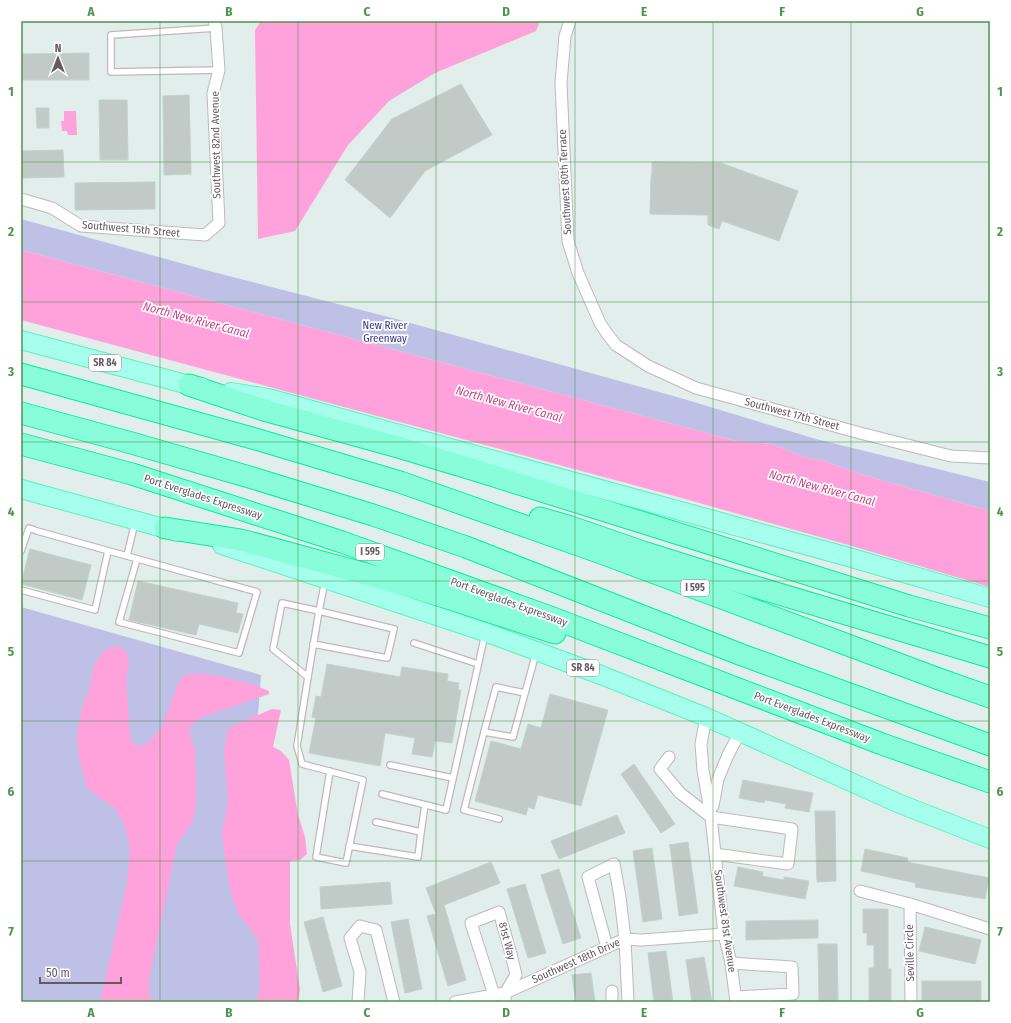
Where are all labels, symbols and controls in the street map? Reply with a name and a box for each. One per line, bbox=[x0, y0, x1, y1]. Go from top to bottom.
text: A bbox=[86, 4, 95, 19]
text: B bbox=[225, 4, 233, 19]
text: C bbox=[364, 4, 371, 19]
text: D bbox=[502, 4, 510, 19]
text: E bbox=[641, 4, 647, 19]
text: F bbox=[779, 4, 785, 19]
text: G bbox=[916, 4, 924, 19]
north arrow bbox=[38, 38, 78, 78]
text: N bbox=[55, 42, 61, 55]
text: 1 bbox=[8, 84, 14, 99]
text: 1 bbox=[997, 84, 1003, 99]
street label: Southwest 82nd Avenue bbox=[209, 91, 223, 199]
street label: Southwest 80th Terrace bbox=[556, 129, 574, 235]
street label: Southwest 15th Street bbox=[82, 218, 181, 240]
text: 2 bbox=[7, 224, 14, 239]
text: 2 bbox=[996, 224, 1003, 239]
water label: North New River Canal bbox=[141, 299, 251, 341]
park label: New River Greenway bbox=[363, 319, 408, 345]
road number: SR 84 bbox=[89, 355, 121, 371]
text: 3 bbox=[7, 364, 14, 379]
text: 3 bbox=[996, 364, 1003, 379]
water label: North New River Canal bbox=[454, 383, 564, 425]
street label: Southwest 17th Street bbox=[743, 395, 841, 433]
water label: North New River Canal bbox=[767, 467, 877, 509]
street label: Port Everglades Expressway bbox=[142, 472, 264, 522]
text: 4 bbox=[8, 504, 15, 519]
text: 4 bbox=[997, 504, 1004, 519]
road number: I 595 bbox=[356, 544, 384, 560]
street label: Port Everglades Expressway bbox=[449, 575, 569, 629]
road number: I 595 bbox=[681, 580, 709, 596]
text: 5 bbox=[8, 644, 14, 659]
text: 5 bbox=[997, 644, 1003, 659]
road number: SR 84 bbox=[567, 660, 599, 676]
street label: Port Everglades Expressway bbox=[752, 689, 872, 745]
text: 6 bbox=[8, 784, 15, 799]
text: 6 bbox=[997, 784, 1004, 799]
street label: Southwest 81st Avenue bbox=[711, 869, 739, 973]
street label: 81st Way bbox=[496, 921, 518, 961]
text: 7 bbox=[8, 924, 14, 939]
street label: Seville Circle bbox=[903, 924, 917, 982]
text: 7 bbox=[997, 924, 1003, 939]
street label: Southwest 18th Drive bbox=[530, 936, 622, 986]
scale bar bbox=[40, 959, 121, 985]
text: 50 m bbox=[46, 966, 70, 980]
text: A bbox=[86, 1005, 95, 1020]
text: B bbox=[225, 1005, 233, 1020]
text: C bbox=[364, 1005, 371, 1020]
text: D bbox=[502, 1005, 510, 1020]
text: E bbox=[641, 1005, 647, 1020]
text: F bbox=[779, 1005, 785, 1020]
text: G bbox=[916, 1005, 924, 1020]

